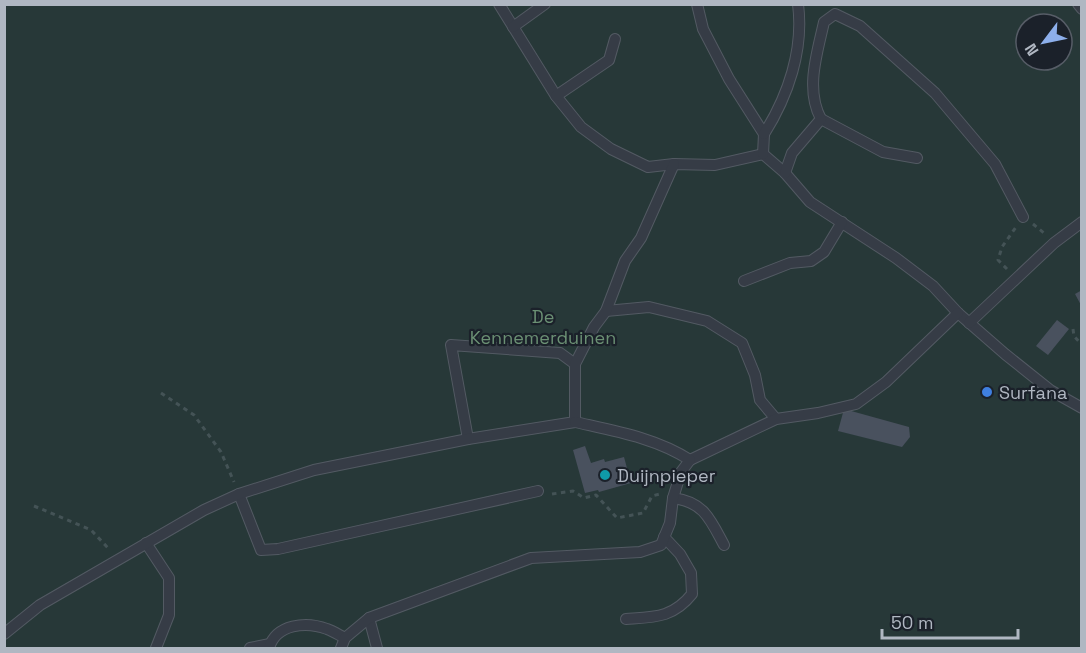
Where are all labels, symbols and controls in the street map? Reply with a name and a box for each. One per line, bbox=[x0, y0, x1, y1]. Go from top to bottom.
north arrow bbox=[1014, 12, 1074, 72]
text: N bbox=[1020, 40, 1043, 60]
park label: De Kennemerduinen bbox=[470, 305, 616, 349]
place label: Surfana bbox=[999, 381, 1067, 404]
marker: Surfana bbox=[980, 385, 994, 399]
place label: Duijnpieper bbox=[617, 464, 716, 487]
marker: Duijnpieper bbox=[598, 468, 612, 482]
scale bar bbox=[882, 602, 1018, 640]
text: 50 m bbox=[891, 611, 933, 634]

